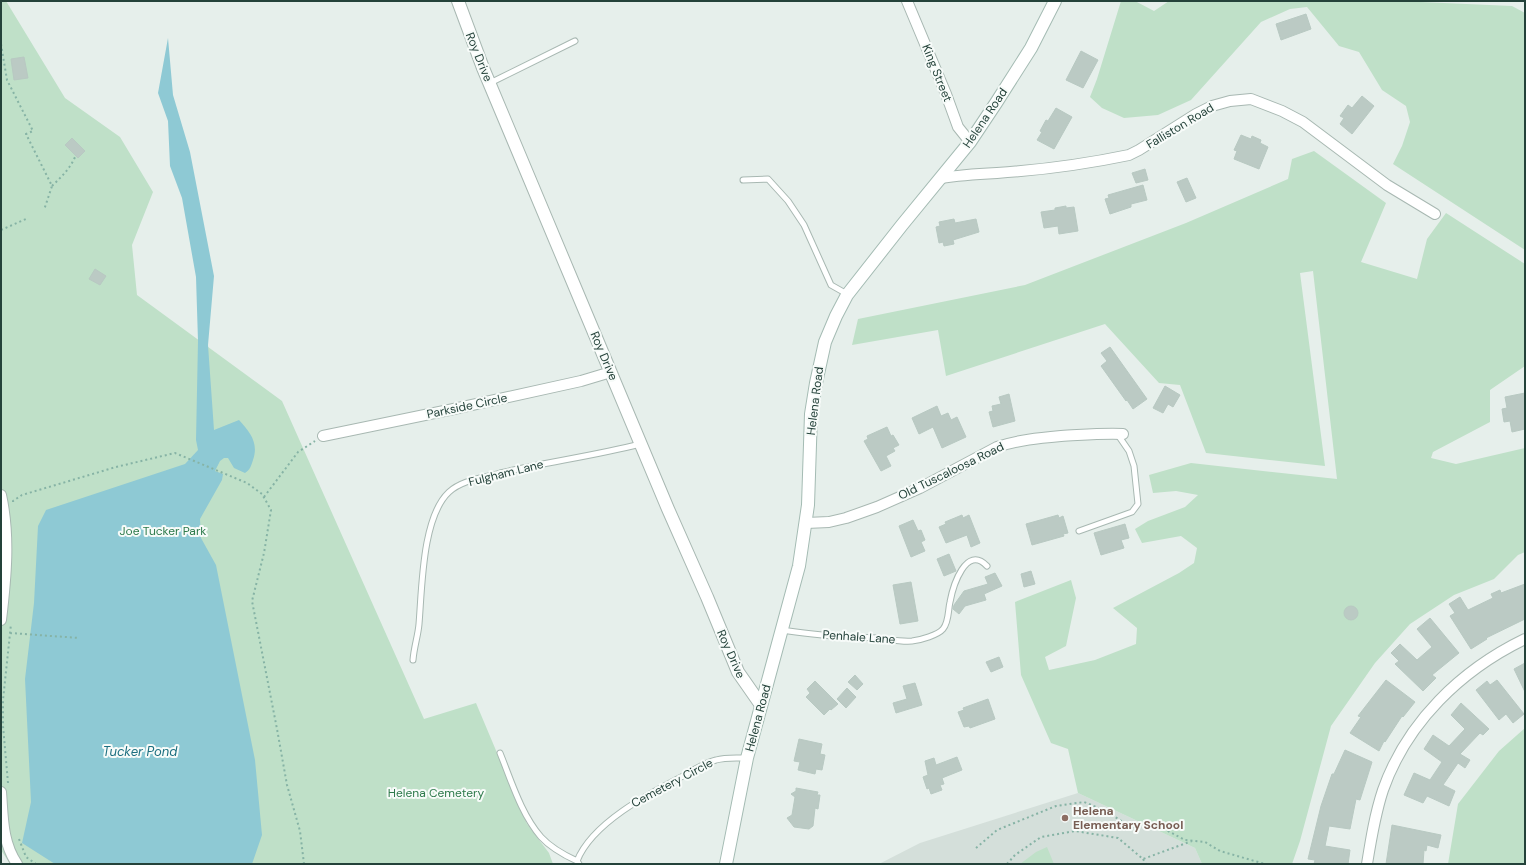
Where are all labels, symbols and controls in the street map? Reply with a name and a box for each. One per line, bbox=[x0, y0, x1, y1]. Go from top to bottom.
street label: Roy Drive bbox=[462, 30, 496, 84]
street label: King Street bbox=[918, 42, 956, 104]
street label: Helena Road bbox=[959, 85, 1011, 151]
street label: Falliston Road bbox=[1143, 100, 1217, 152]
street label: Roy Drive bbox=[587, 329, 622, 383]
street label: Helena Road bbox=[803, 366, 827, 436]
street label: Parkside Circle bbox=[425, 390, 509, 422]
street label: Old Tuscaloosa Road bbox=[895, 438, 1007, 504]
street label: Fulgham Lane bbox=[467, 456, 545, 490]
park label: Joe Tucker Park bbox=[120, 523, 206, 539]
street label: Penhale Lane bbox=[822, 626, 896, 648]
street label: Roy Drive bbox=[713, 627, 749, 681]
street label: Helena Road bbox=[741, 683, 775, 753]
water label: Tucker Pond bbox=[103, 743, 178, 760]
street label: Cemetery Circle bbox=[628, 755, 716, 811]
park label: Helena Cemetery bbox=[388, 785, 484, 801]
place label: Helena Elementary School bbox=[1073, 803, 1183, 833]
marker: Helena Elementary School bbox=[1060, 813, 1070, 823]

